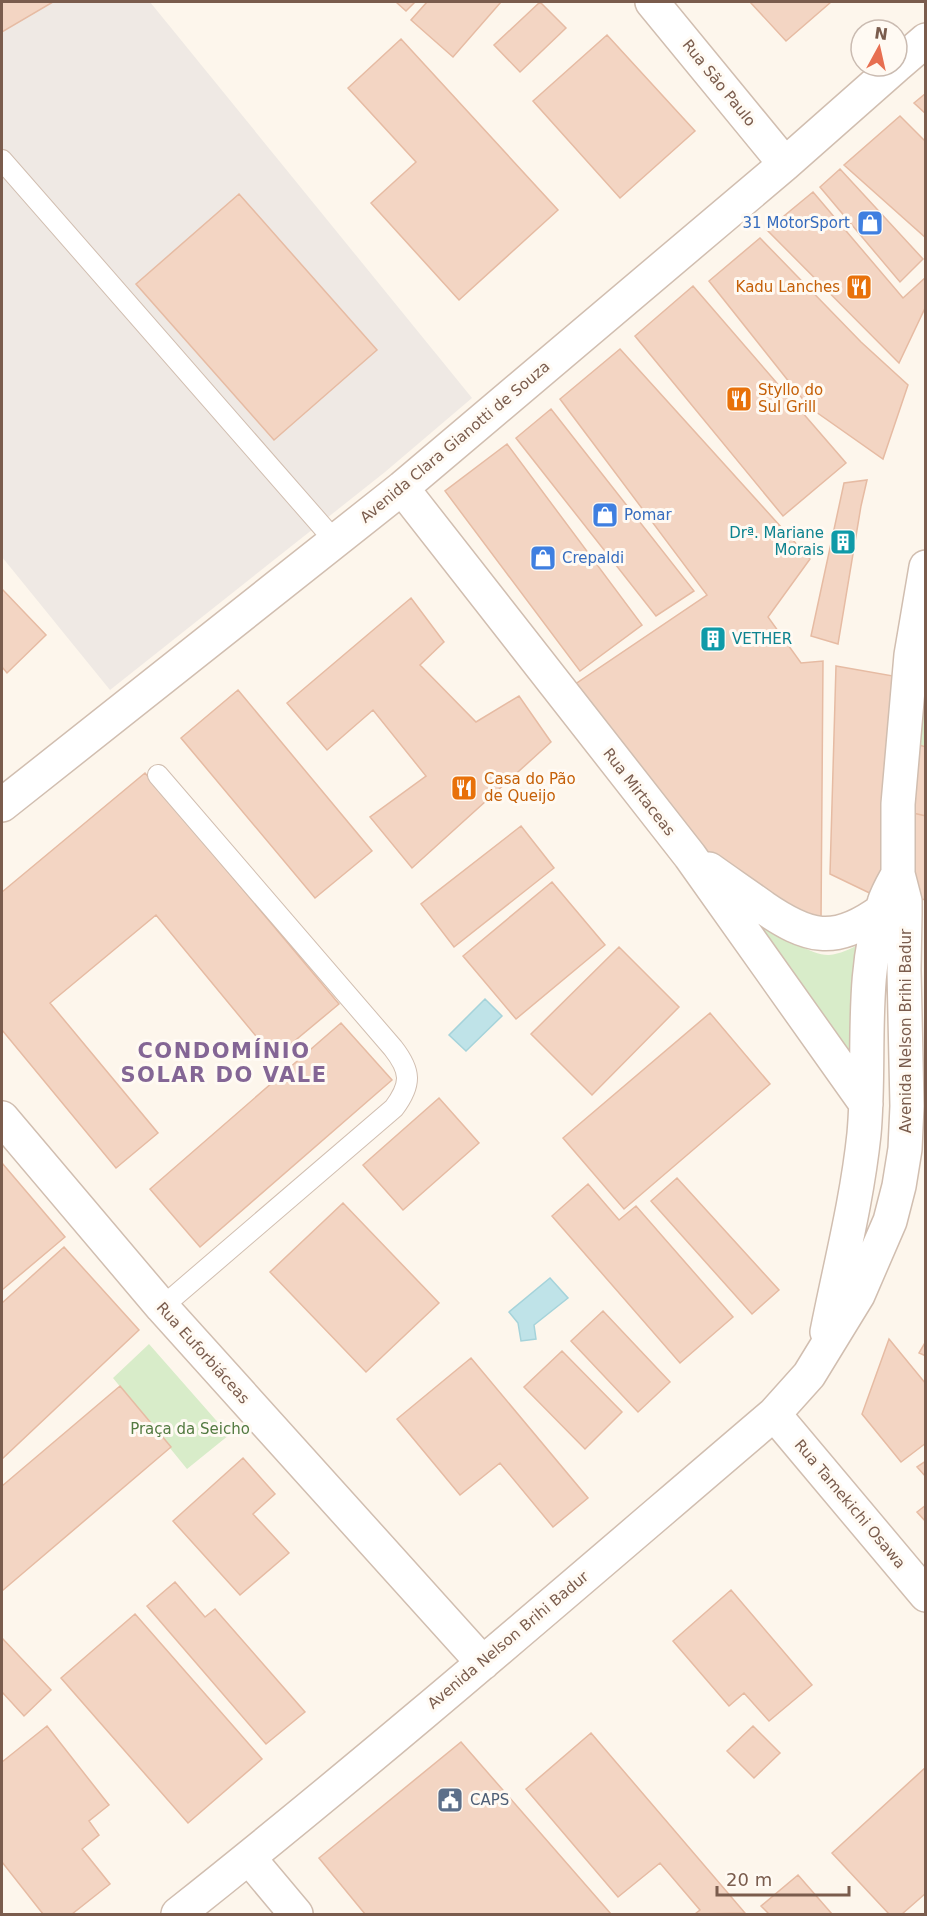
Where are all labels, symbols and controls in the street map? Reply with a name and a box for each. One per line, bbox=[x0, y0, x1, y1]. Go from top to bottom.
north arrow bbox=[849, 18, 909, 78]
text: N bbox=[873, 23, 889, 44]
street label: Rua São Paulo bbox=[679, 36, 759, 130]
shop icon: 31 MotorSport bbox=[855, 208, 885, 238]
place label: 31 MotorSport bbox=[743, 214, 850, 232]
restaurant icon: Kadu Lanches bbox=[844, 272, 874, 302]
place label: Kadu Lanches bbox=[736, 278, 840, 296]
street label: Avenida Clara Gianotti de Souza bbox=[357, 357, 553, 527]
place label: Styllo do Sul Grill bbox=[758, 381, 823, 416]
restaurant icon: Styllo do Sul Grill bbox=[724, 384, 754, 414]
shop icon: Pomar bbox=[590, 500, 620, 530]
place label: Pomar bbox=[624, 506, 672, 524]
place label: Drª. Mariane Morais bbox=[729, 524, 824, 559]
building icon: Drª. Mariane Morais bbox=[828, 527, 858, 557]
shop icon: Crepaldi bbox=[528, 543, 558, 573]
place label: Crepaldi bbox=[562, 549, 624, 567]
building icon: VETHER bbox=[698, 624, 728, 654]
place label: VETHER bbox=[732, 630, 792, 648]
street label: Rua Mirtaceas bbox=[599, 745, 679, 839]
place label: Casa do Pão de Queijo bbox=[484, 770, 576, 805]
restaurant icon: Casa do Pão de Queijo bbox=[449, 773, 479, 803]
street label: Avenida Nelson Brihi Badur bbox=[897, 928, 915, 1133]
district label: CONDOMÍNIO SOLAR DO VALE bbox=[121, 1038, 328, 1087]
street label: Rua Euforbiáceas bbox=[153, 1299, 253, 1408]
park label: Praça da Seicho bbox=[130, 1420, 250, 1438]
street label: Rua Tamekichi Osawa bbox=[791, 1436, 909, 1572]
street label: Avenida Nelson Brihi Badur bbox=[424, 1567, 593, 1713]
public building icon: CAPS bbox=[435, 1785, 465, 1815]
place label: CAPS bbox=[470, 1791, 509, 1809]
scale bar bbox=[717, 1859, 849, 1897]
text: 20 m bbox=[726, 1869, 772, 1890]

